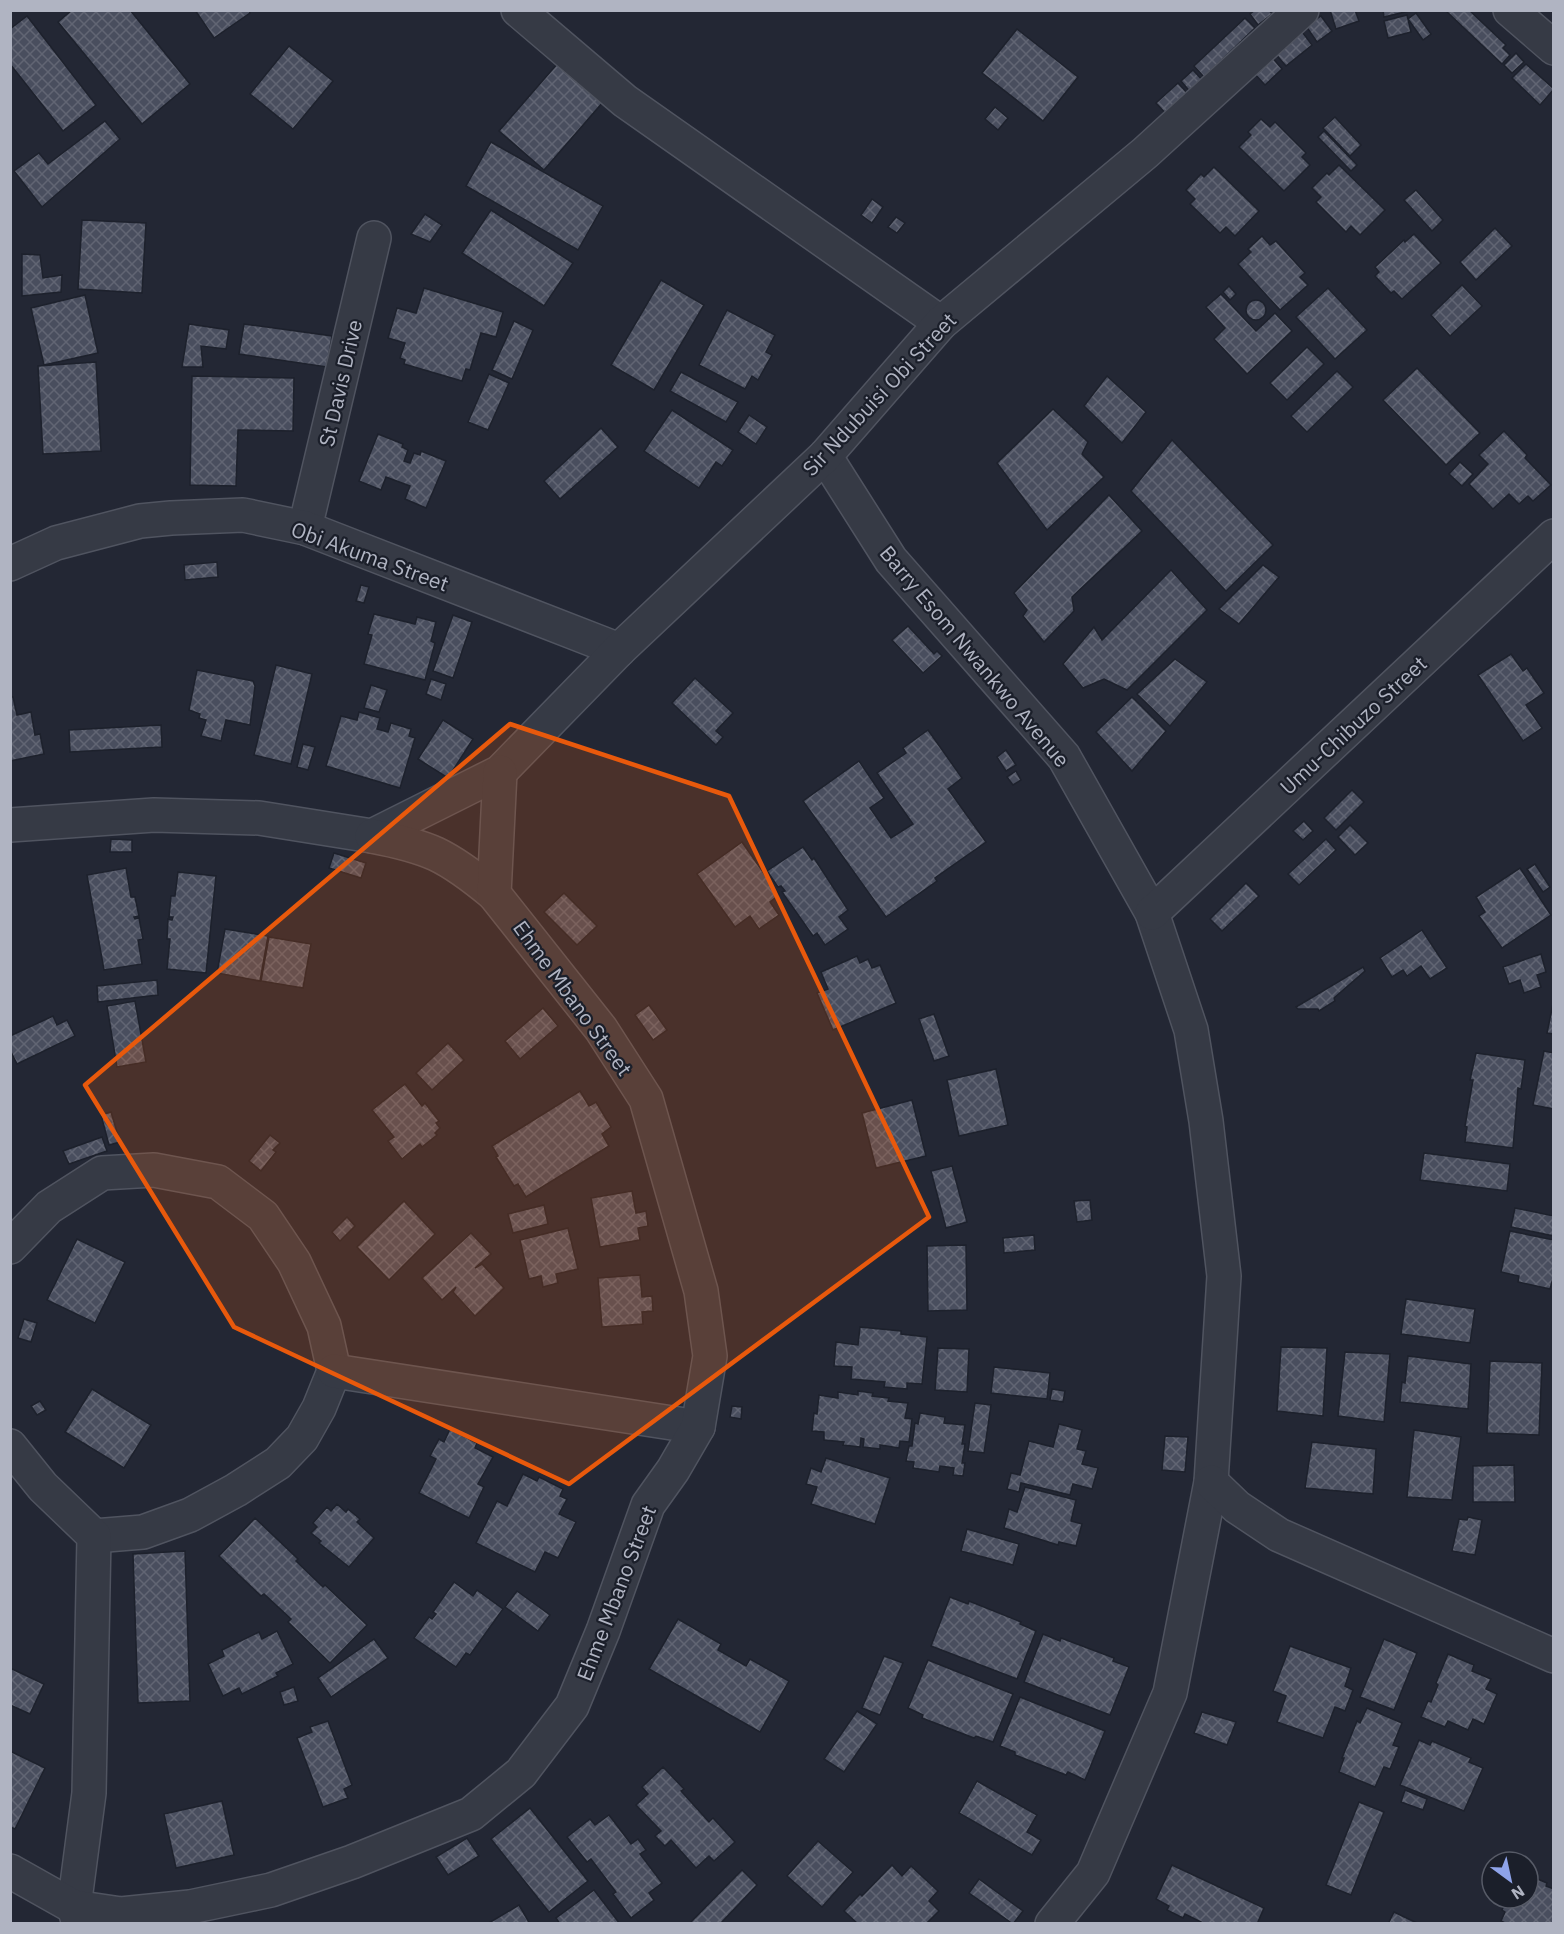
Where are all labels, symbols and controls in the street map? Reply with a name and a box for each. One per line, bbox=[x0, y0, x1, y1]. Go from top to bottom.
street label: Sir Ndubuisi Obi Street bbox=[796, 306, 962, 482]
street label: St Davis Drive bbox=[312, 317, 368, 449]
street label: Obi Akuma Street bbox=[287, 515, 453, 597]
street label: Barry Esom Nwankwo Avenue bbox=[874, 539, 1076, 773]
street label: Umu-Chibuzo Street bbox=[1273, 650, 1433, 800]
street label: Ehme Mbano Street bbox=[507, 915, 639, 1081]
street label: Ehme Mbano Street bbox=[570, 1501, 662, 1685]
north arrow bbox=[1480, 1850, 1540, 1910]
text: N bbox=[1508, 1881, 1528, 1904]

